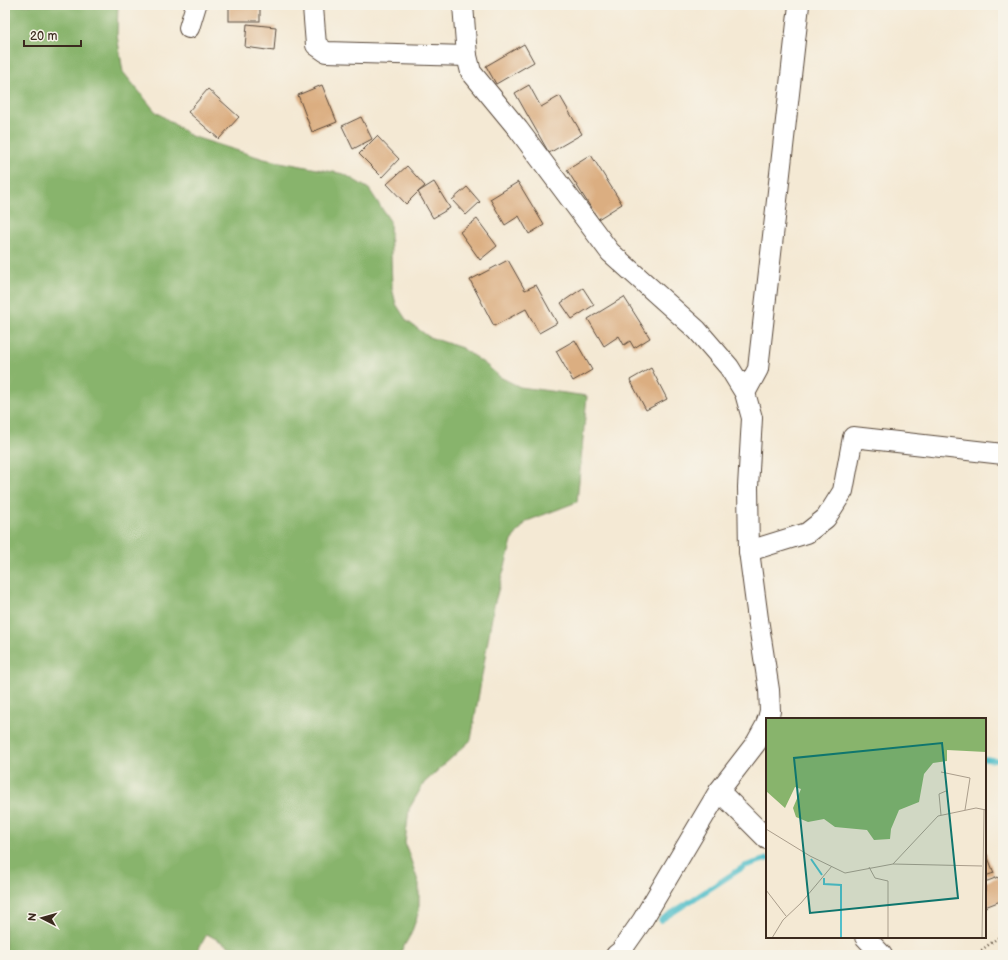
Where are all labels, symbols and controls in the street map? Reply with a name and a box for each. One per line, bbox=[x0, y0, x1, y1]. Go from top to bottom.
scale bar bbox=[24, 22, 81, 48]
text: 20 m bbox=[30, 29, 57, 44]
inset map bbox=[766, 718, 986, 938]
north arrow bbox=[22, 898, 62, 938]
text: N bbox=[26, 912, 39, 922]

